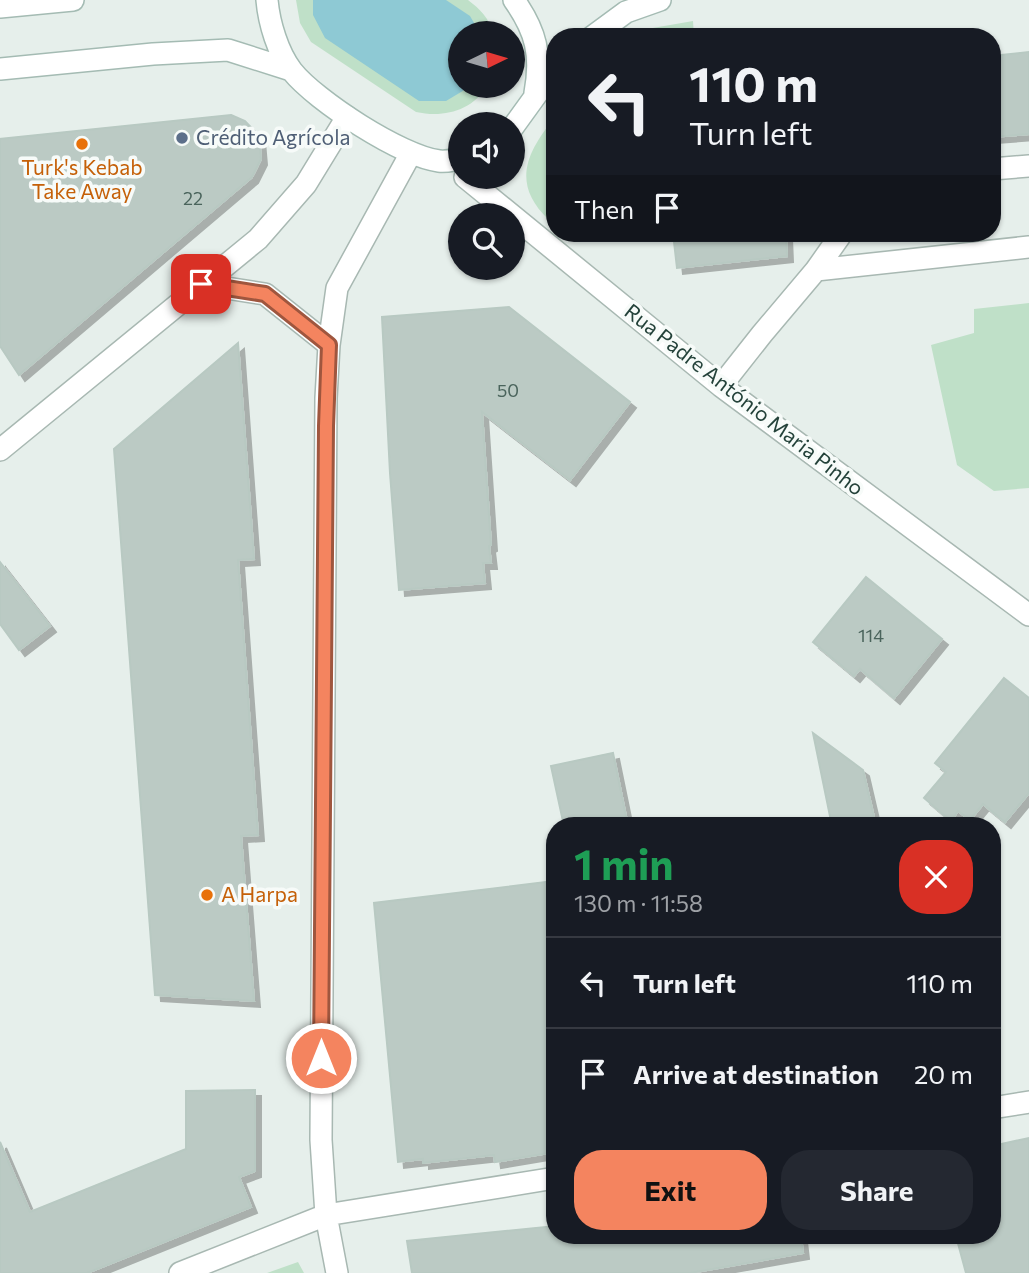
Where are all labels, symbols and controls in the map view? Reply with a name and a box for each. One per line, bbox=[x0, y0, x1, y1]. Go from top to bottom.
north arrow bbox=[448, 21, 525, 98]
map controls bbox=[448, 21, 525, 280]
text: 110 m bbox=[689, 52, 818, 112]
icon: left bbox=[574, 56, 665, 147]
button: sound bbox=[448, 112, 525, 189]
text: Turn left bbox=[689, 112, 813, 152]
place label: Crédito Agrícola bbox=[196, 124, 350, 149]
marker: Crédito Agrícola bbox=[174, 130, 190, 146]
marker: Turk's Kebab Take Away bbox=[74, 136, 90, 152]
place label: Turk's Kebab Take Away bbox=[21, 154, 143, 203]
house number: 22 bbox=[183, 187, 203, 209]
icon: arrive bbox=[648, 189, 686, 227]
text: Then bbox=[574, 193, 634, 224]
button: search bbox=[448, 203, 525, 280]
pin bbox=[171, 254, 231, 314]
icon: arrive bbox=[182, 265, 220, 303]
street label: Rua Padre António Maria Pinho bbox=[620, 298, 869, 500]
house number: 50 bbox=[497, 379, 519, 401]
house number: 114 bbox=[858, 624, 884, 646]
text: 1 min bbox=[574, 837, 674, 889]
button: close bbox=[899, 840, 973, 914]
place label: A Harpa bbox=[221, 881, 298, 906]
marker: A Harpa bbox=[199, 887, 215, 903]
text: 130 m · 11:58 bbox=[574, 889, 703, 917]
icon: left bbox=[574, 964, 612, 1002]
text: Turn left bbox=[633, 967, 736, 998]
text: 110 m bbox=[906, 967, 973, 998]
position arrow bbox=[284, 1021, 358, 1095]
icon: arrive bbox=[574, 1055, 612, 1093]
text: Arrive at destination bbox=[633, 1058, 879, 1089]
text: 20 m bbox=[914, 1058, 973, 1089]
button: Exit bbox=[574, 1150, 767, 1230]
button: Share bbox=[781, 1150, 973, 1230]

